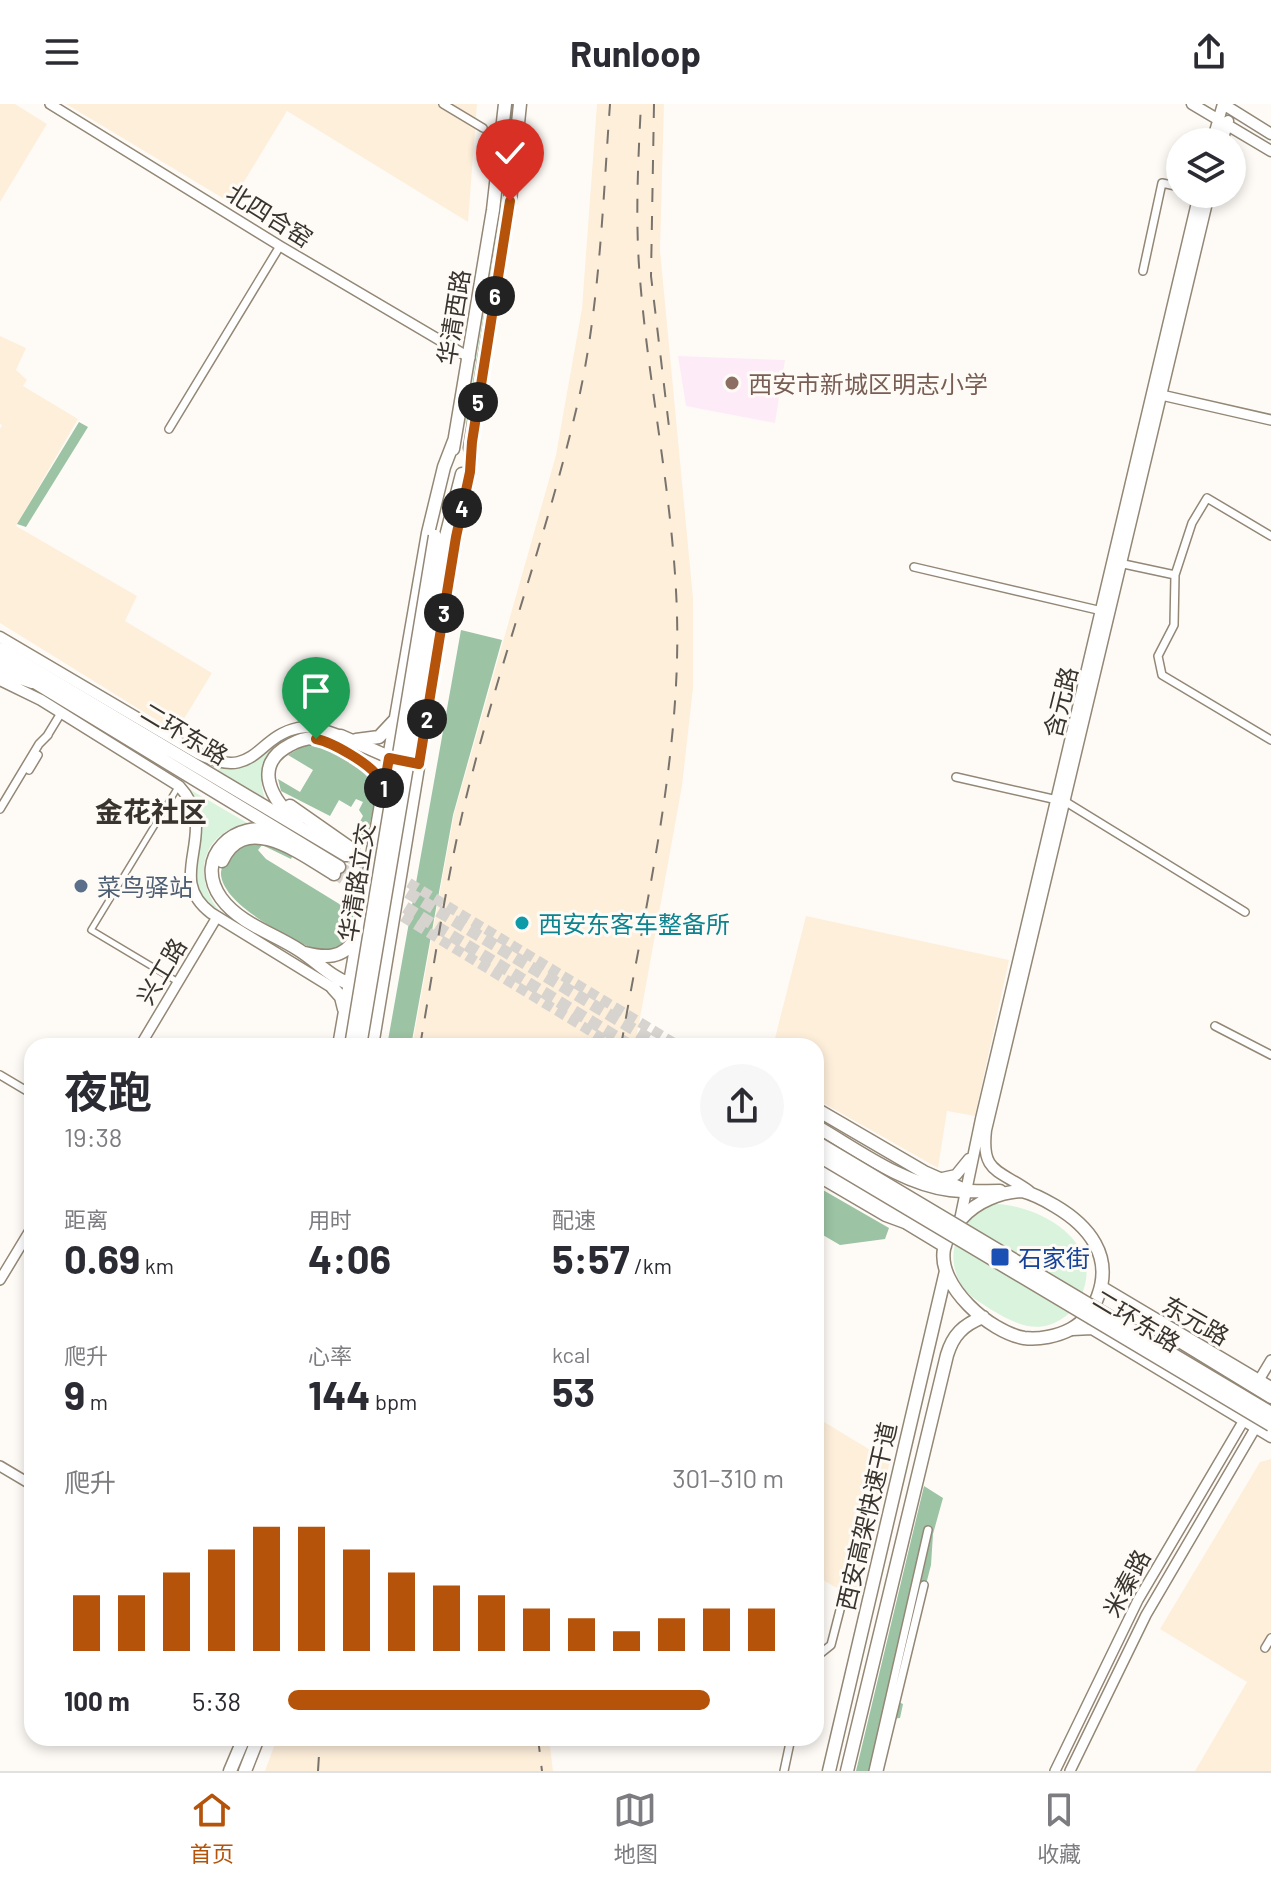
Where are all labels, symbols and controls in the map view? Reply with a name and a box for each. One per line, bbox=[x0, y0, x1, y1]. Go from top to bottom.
icon: menu bbox=[40, 30, 84, 74]
icon: share bbox=[1187, 30, 1231, 74]
text: Runloop bbox=[570, 31, 701, 74]
pin bbox=[476, 119, 544, 201]
map controls bbox=[1166, 128, 1246, 208]
button: layers bbox=[1166, 128, 1246, 208]
icon: check bbox=[488, 131, 532, 175]
street label: 北四合窑 bbox=[222, 177, 318, 253]
street label: 华清西路 bbox=[431, 267, 475, 367]
pin: 6 bbox=[475, 276, 515, 316]
text: 6 bbox=[489, 283, 501, 309]
place label: 西安市新城区明志小学 bbox=[748, 369, 988, 398]
marker: 西安市新城区明志小学 bbox=[723, 374, 741, 392]
pin: 5 bbox=[458, 382, 498, 422]
text: 5 bbox=[472, 389, 484, 415]
pin: 4 bbox=[442, 488, 482, 528]
text: 4 bbox=[455, 495, 469, 521]
pin: 3 bbox=[424, 593, 464, 633]
text: 3 bbox=[438, 600, 450, 626]
pin bbox=[282, 657, 350, 739]
street label: 含元路 bbox=[1037, 664, 1083, 740]
icon: arrive bbox=[294, 669, 338, 713]
street label: 二环东路 bbox=[136, 696, 234, 770]
pin: 2 bbox=[407, 699, 447, 739]
text: 2 bbox=[421, 706, 433, 732]
pin: 1 bbox=[364, 768, 404, 808]
text: 1 bbox=[380, 775, 388, 801]
district label: 金花社区 bbox=[95, 794, 207, 828]
street label: 华清路立交 bbox=[332, 820, 380, 944]
place label: 菜鸟驿站 bbox=[97, 872, 193, 901]
marker: 菜鸟驿站 bbox=[72, 877, 90, 895]
place label: 西安东客车整备所 bbox=[538, 909, 730, 938]
marker: 西安东客车整备所 bbox=[513, 914, 531, 932]
street label: 兴工路 bbox=[130, 933, 192, 1009]
text: 夜跑 bbox=[64, 1064, 152, 1117]
button: share bbox=[700, 1064, 784, 1148]
text: 19:38 bbox=[64, 1121, 122, 1152]
text: 距离 bbox=[64, 1206, 108, 1232]
text: 用时 bbox=[308, 1206, 352, 1232]
text: 配速 bbox=[552, 1206, 596, 1232]
text: 0.69 bbox=[64, 1234, 140, 1282]
text: 4:06 bbox=[308, 1234, 391, 1282]
text: 5:57 bbox=[552, 1234, 630, 1282]
place label: 石家街 bbox=[1018, 1243, 1090, 1272]
marker: 石家街 bbox=[989, 1246, 1011, 1268]
text: km bbox=[140, 1252, 174, 1278]
text: /km bbox=[630, 1252, 672, 1278]
street label: 二环东路 bbox=[1088, 1283, 1186, 1357]
street label: 东元路 bbox=[1158, 1289, 1234, 1351]
text: kcal bbox=[552, 1341, 590, 1367]
text: 爬升 bbox=[64, 1342, 108, 1368]
text: 心率 bbox=[308, 1342, 352, 1368]
text: 53 bbox=[552, 1367, 595, 1415]
text: 9 bbox=[64, 1370, 85, 1418]
text: 144 bbox=[308, 1370, 371, 1418]
text: m bbox=[85, 1388, 108, 1414]
text: bpm bbox=[371, 1388, 417, 1414]
street label: 西安高架快速干道 bbox=[830, 1419, 902, 1613]
text: 301–310 m bbox=[672, 1462, 784, 1493]
text: 爬升 bbox=[64, 1466, 116, 1497]
street label: 米秦路 bbox=[1096, 1544, 1156, 1622]
text: 100 m bbox=[64, 1685, 130, 1716]
text: 5:38 bbox=[192, 1685, 241, 1716]
tab: 首页 bbox=[190, 1788, 234, 1868]
tab: 地图 bbox=[613, 1788, 657, 1868]
tab: 收藏 bbox=[1037, 1788, 1081, 1868]

